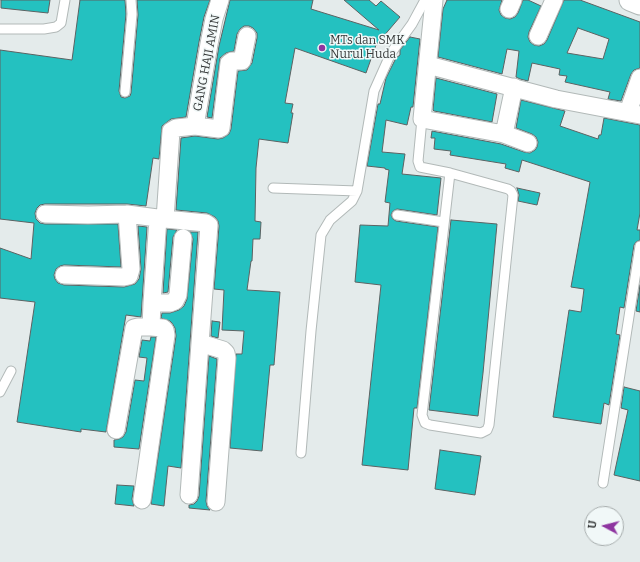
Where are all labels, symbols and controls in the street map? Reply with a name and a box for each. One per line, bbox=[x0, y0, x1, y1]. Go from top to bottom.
street label: GANG HAJI AMIN bbox=[191, 13, 223, 113]
place label: MTs dan SMK Nurul Huda bbox=[330, 34, 405, 62]
marker: MTs dan SMK Nurul Huda bbox=[317, 43, 327, 53]
north arrow bbox=[584, 506, 624, 546]
text: U bbox=[586, 520, 600, 529]

